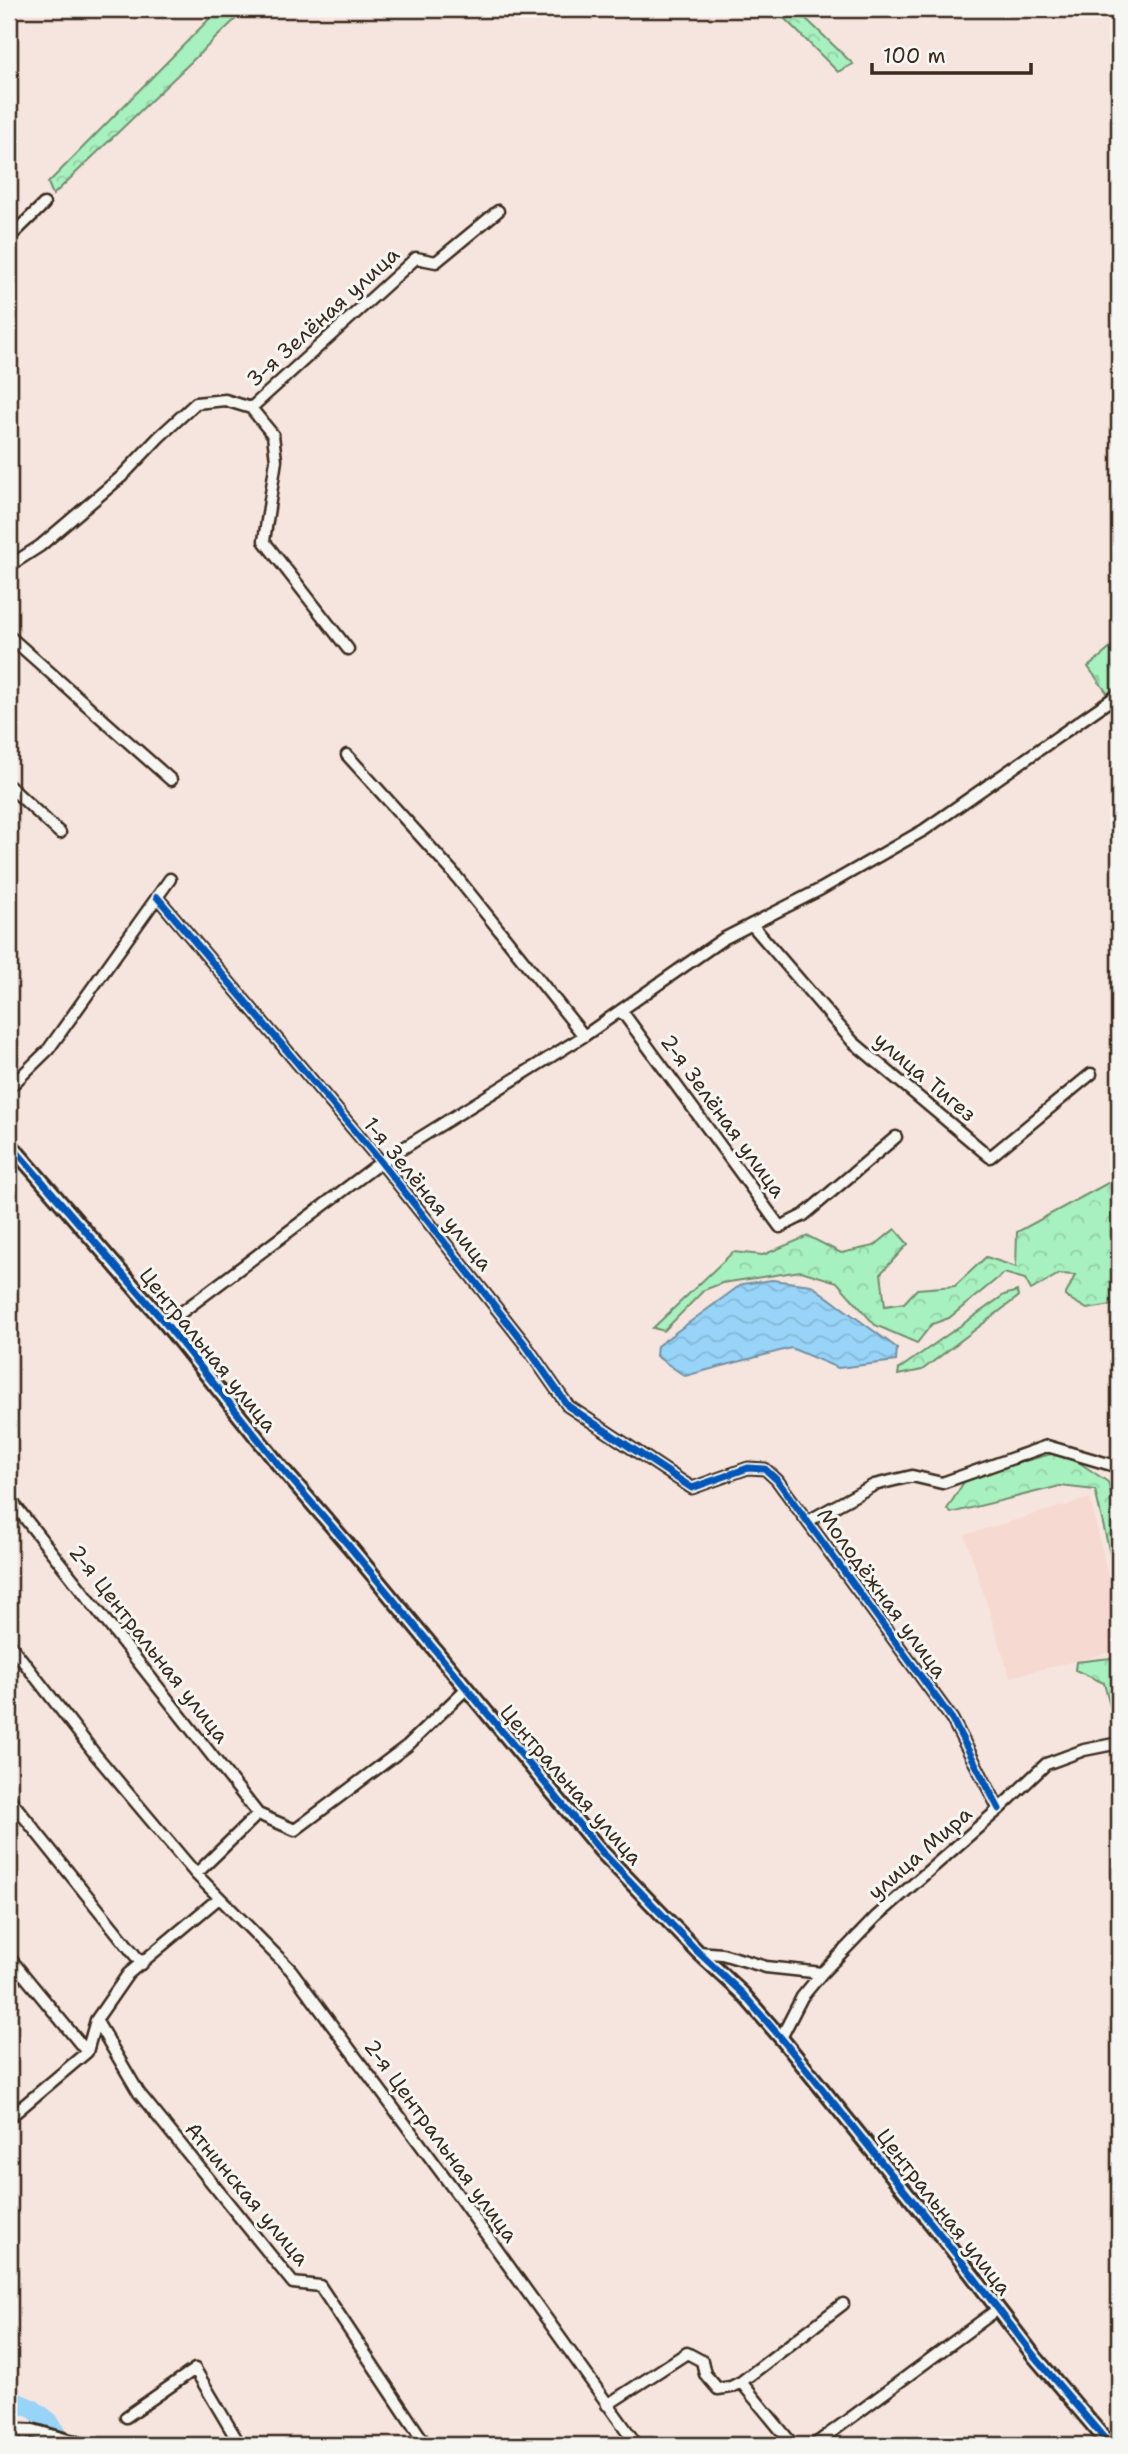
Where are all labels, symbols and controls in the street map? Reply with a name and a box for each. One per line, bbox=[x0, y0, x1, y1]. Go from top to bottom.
scale bar bbox=[872, 32, 1032, 76]
text: 100 m bbox=[883, 42, 946, 70]
street label: 3-я Зелёная улица bbox=[241, 241, 405, 393]
street label: улица Тигез bbox=[868, 1026, 982, 1128]
street label: 2-я Зелёная улица bbox=[654, 1029, 792, 1203]
street label: 1-я Зелёная улица bbox=[357, 1111, 499, 1277]
street label: Центральная улица bbox=[133, 1262, 283, 1438]
street label: Молодёжная улица bbox=[811, 1502, 953, 1684]
street label: 2-я Центральная улица bbox=[63, 1539, 235, 1749]
street label: Центральная улица bbox=[493, 1699, 649, 1871]
street label: улица Мира bbox=[862, 1800, 978, 1906]
street label: 2-я Центральная улица bbox=[358, 2034, 524, 2248]
street label: Атнинская улица bbox=[179, 2116, 315, 2272]
street label: Центральная улица bbox=[870, 2123, 1018, 2301]

